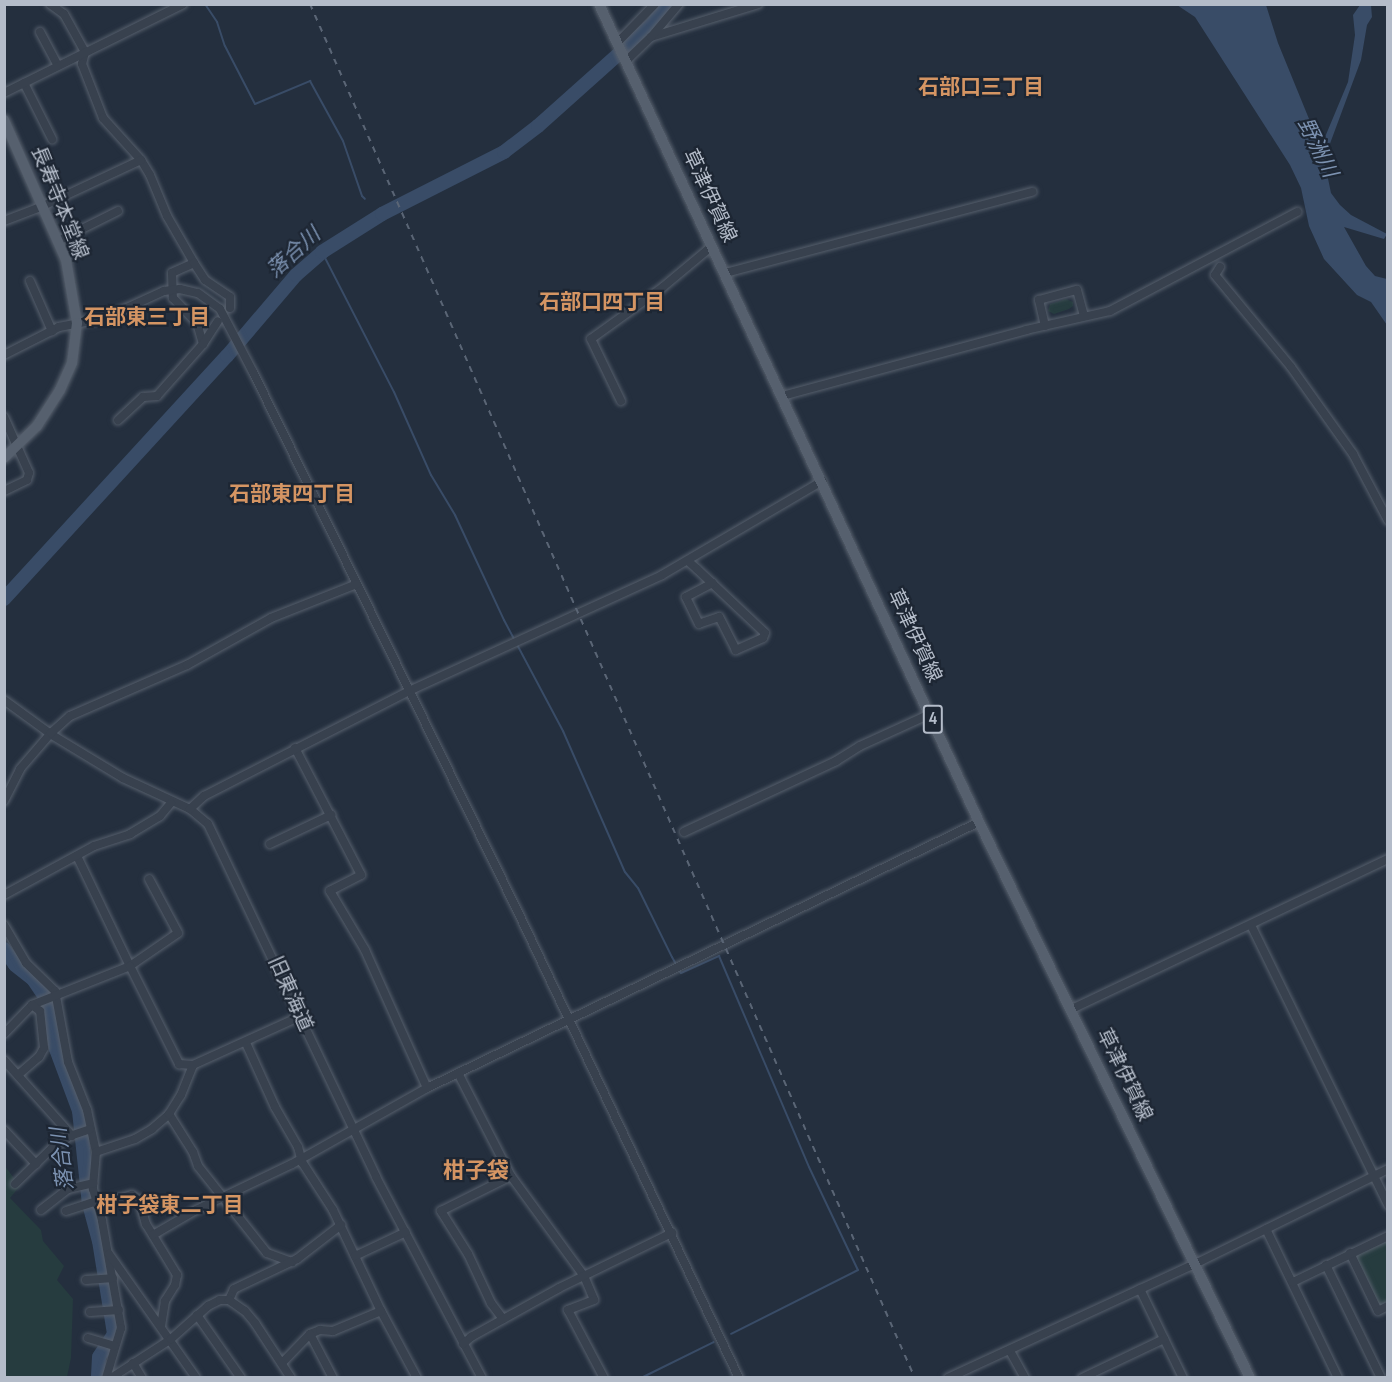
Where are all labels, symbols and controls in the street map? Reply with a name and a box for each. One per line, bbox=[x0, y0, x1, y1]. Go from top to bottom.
district label: 石部口三丁目 bbox=[918, 75, 1044, 101]
water label: 野洲川 bbox=[1292, 114, 1342, 182]
street label: 長寿寺本堂線 bbox=[25, 143, 93, 263]
street label: 草津伊賀線 bbox=[677, 146, 741, 246]
water label: 落合川 bbox=[262, 223, 326, 283]
district label: 石部口四丁目 bbox=[539, 290, 665, 316]
district label: 石部東三丁目 bbox=[84, 305, 210, 331]
district label: 石部東四丁目 bbox=[229, 482, 355, 508]
street label: 草津伊賀線 bbox=[882, 586, 946, 686]
road number: 4 bbox=[922, 704, 944, 734]
street label: 旧東海道 bbox=[263, 953, 317, 1035]
street label: 草津伊賀線 bbox=[1091, 1025, 1157, 1125]
water label: 落合川 bbox=[47, 1126, 79, 1192]
district label: 柑子袋 bbox=[443, 1159, 509, 1185]
district label: 柑子袋東二丁目 bbox=[97, 1193, 243, 1219]

